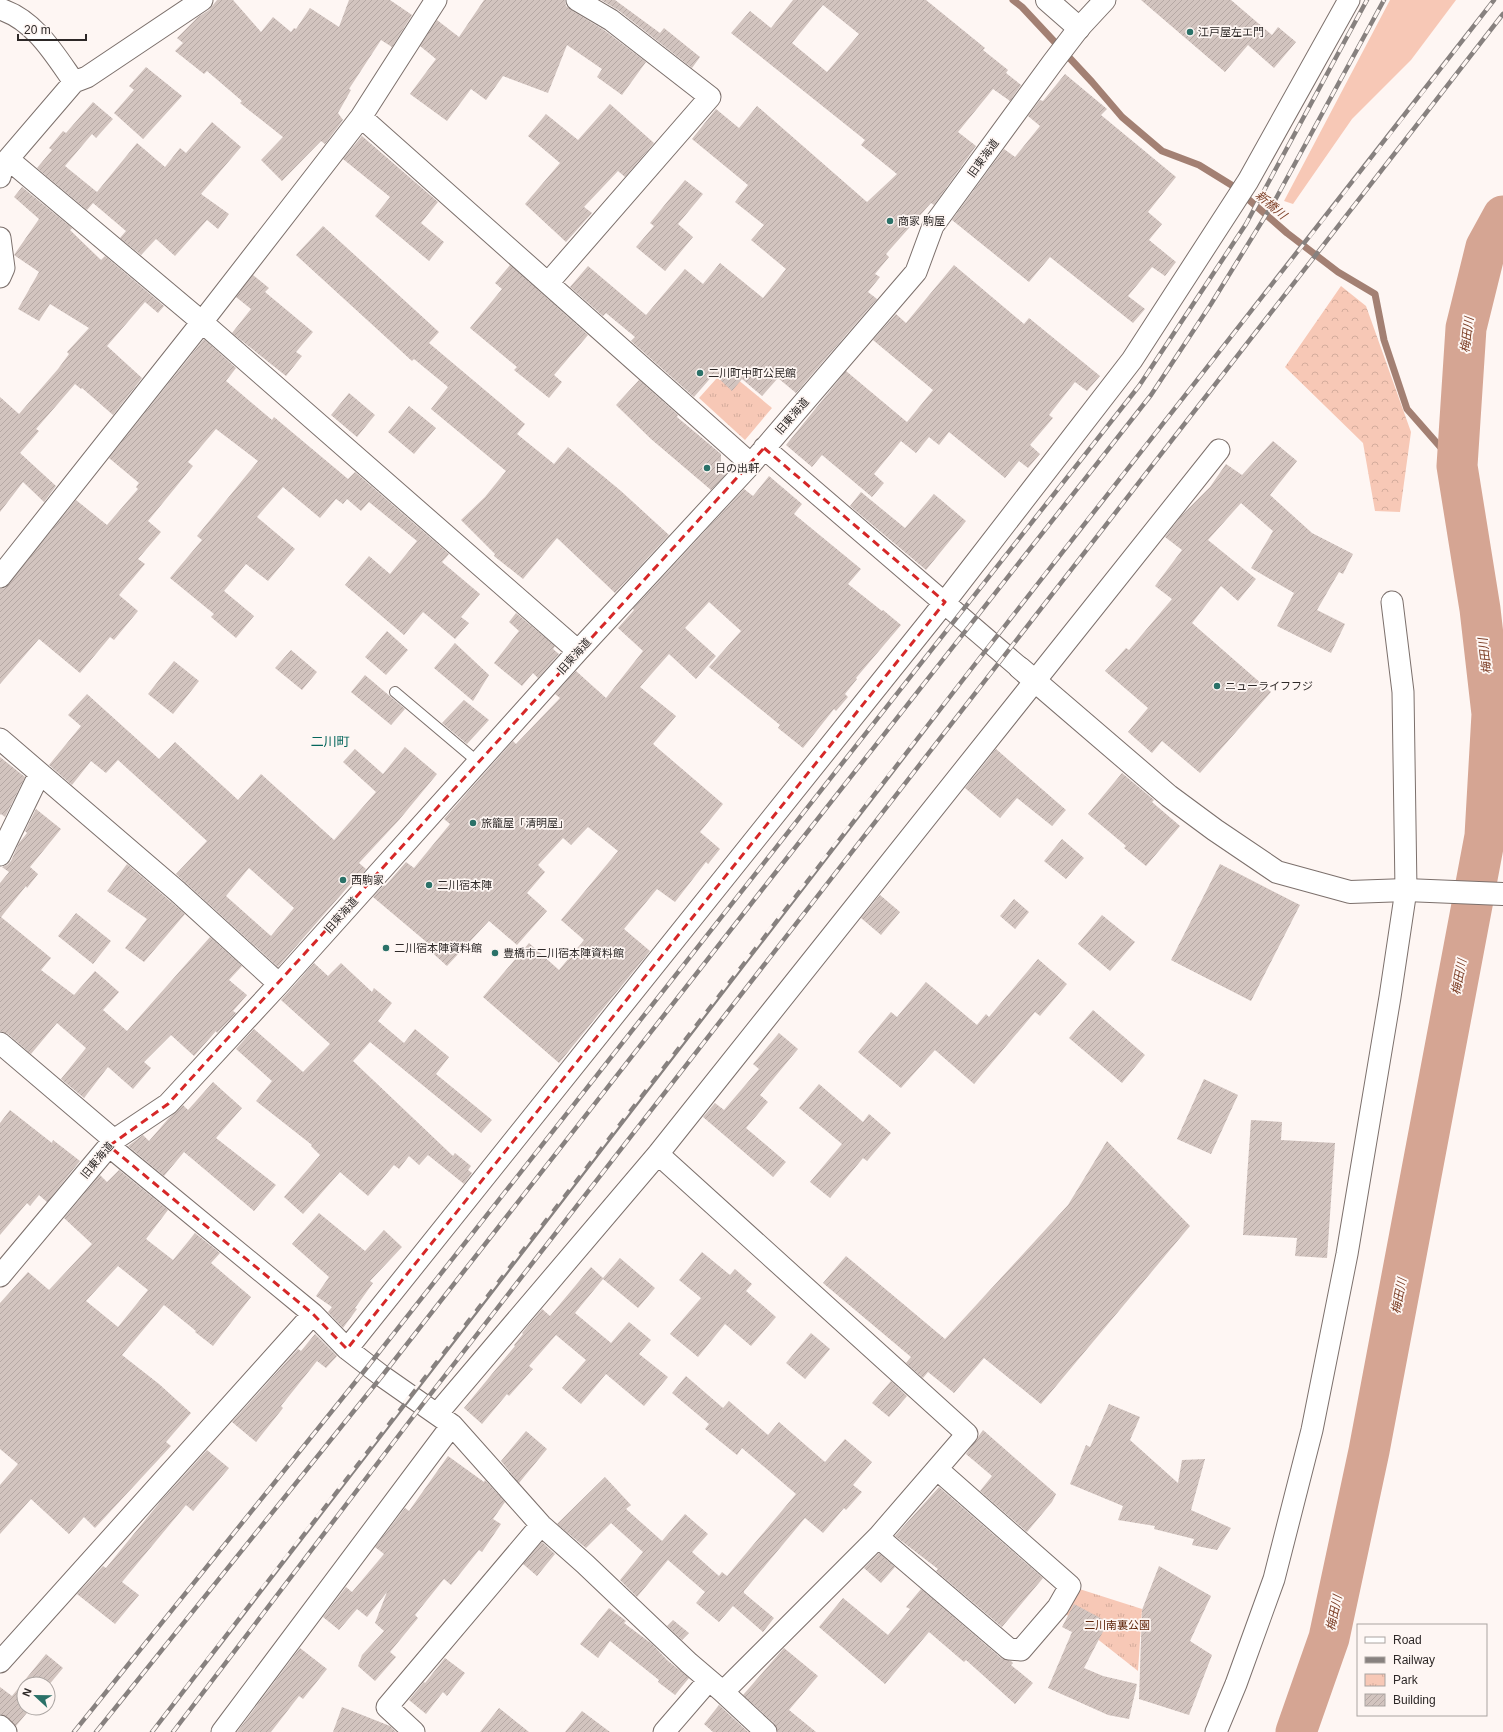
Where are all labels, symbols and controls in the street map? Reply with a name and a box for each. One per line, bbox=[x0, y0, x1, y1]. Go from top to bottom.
scale bar bbox=[18, 16, 86, 42]
text: 20 m bbox=[24, 23, 51, 37]
place label: 江戸屋左エ門 bbox=[1198, 26, 1264, 38]
marker: 江戸屋左エ門 bbox=[1185, 27, 1195, 37]
street label: 旧東海道 bbox=[965, 137, 1001, 179]
water label: 新橋川 bbox=[1253, 188, 1291, 223]
place label: 商家 駒屋 bbox=[898, 215, 945, 227]
marker: 商家 駒屋 bbox=[885, 216, 895, 226]
water label: 梅田川 bbox=[1458, 314, 1476, 354]
place label: 二川町中町公民館 bbox=[708, 367, 796, 379]
marker: 二川町中町公民館 bbox=[695, 368, 705, 378]
street label: 旧東海道 bbox=[773, 395, 811, 437]
place label: 日の出軒 bbox=[715, 462, 760, 474]
marker: 日の出軒 bbox=[702, 463, 712, 473]
water label: 梅田川 bbox=[1476, 635, 1494, 675]
street label: 旧東海道 bbox=[555, 636, 593, 676]
place label: ニューライフフジ bbox=[1225, 680, 1313, 692]
marker: ニューライフフジ bbox=[1212, 681, 1222, 691]
district label: 二川町 bbox=[310, 734, 350, 749]
place label: 旅籠屋「清明屋」 bbox=[481, 817, 569, 829]
marker: 旅籠屋「清明屋」 bbox=[468, 818, 478, 828]
place label: 西駒家 bbox=[351, 874, 384, 886]
marker: 西駒家 bbox=[338, 875, 348, 885]
place label: 二川宿本陣 bbox=[437, 879, 492, 891]
marker: 二川宿本陣 bbox=[424, 880, 434, 890]
street label: 旧東海道 bbox=[322, 895, 360, 935]
place label: 二川宿本陣資料館 bbox=[394, 942, 482, 954]
marker: 二川宿本陣資料館 bbox=[381, 943, 391, 953]
place label: 豊橋市二川宿本陣資料館 bbox=[503, 947, 624, 959]
marker: 豊橋市二川宿本陣資料館 bbox=[490, 948, 500, 958]
water label: 梅田川 bbox=[1449, 956, 1470, 996]
street label: 旧東海道 bbox=[78, 1139, 116, 1181]
water label: 梅田川 bbox=[1389, 1275, 1410, 1315]
water label: 梅田川 bbox=[1323, 1592, 1345, 1632]
park label: 二川南裏公園 bbox=[1084, 1619, 1150, 1631]
legend bbox=[1357, 1624, 1487, 1716]
text: Road bbox=[1393, 1633, 1422, 1647]
text: Railway bbox=[1393, 1653, 1435, 1667]
text: Park bbox=[1393, 1673, 1419, 1687]
north arrow bbox=[16, 1676, 56, 1716]
text: N bbox=[20, 1686, 34, 1698]
text: Building bbox=[1393, 1693, 1436, 1707]

